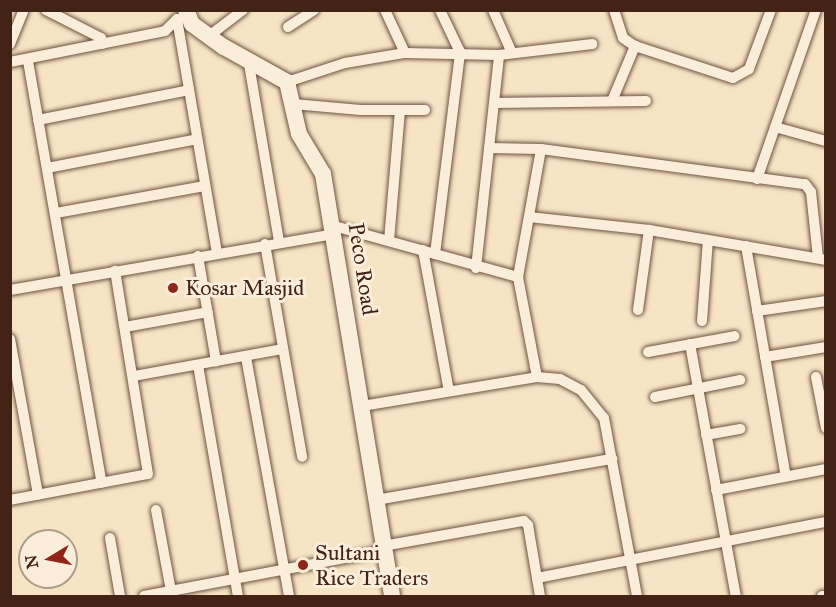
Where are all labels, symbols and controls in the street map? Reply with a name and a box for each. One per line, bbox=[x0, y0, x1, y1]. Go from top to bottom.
street label: Peco Road bbox=[343, 221, 383, 317]
place label: Kosar Masjid bbox=[185, 275, 304, 301]
marker: Kosar Masjid bbox=[166, 281, 180, 295]
north arrow bbox=[18, 529, 78, 589]
place label: Sultani Rice Traders bbox=[315, 539, 428, 590]
text: N bbox=[21, 554, 42, 570]
marker: Sultani Rice Traders bbox=[296, 558, 310, 572]

